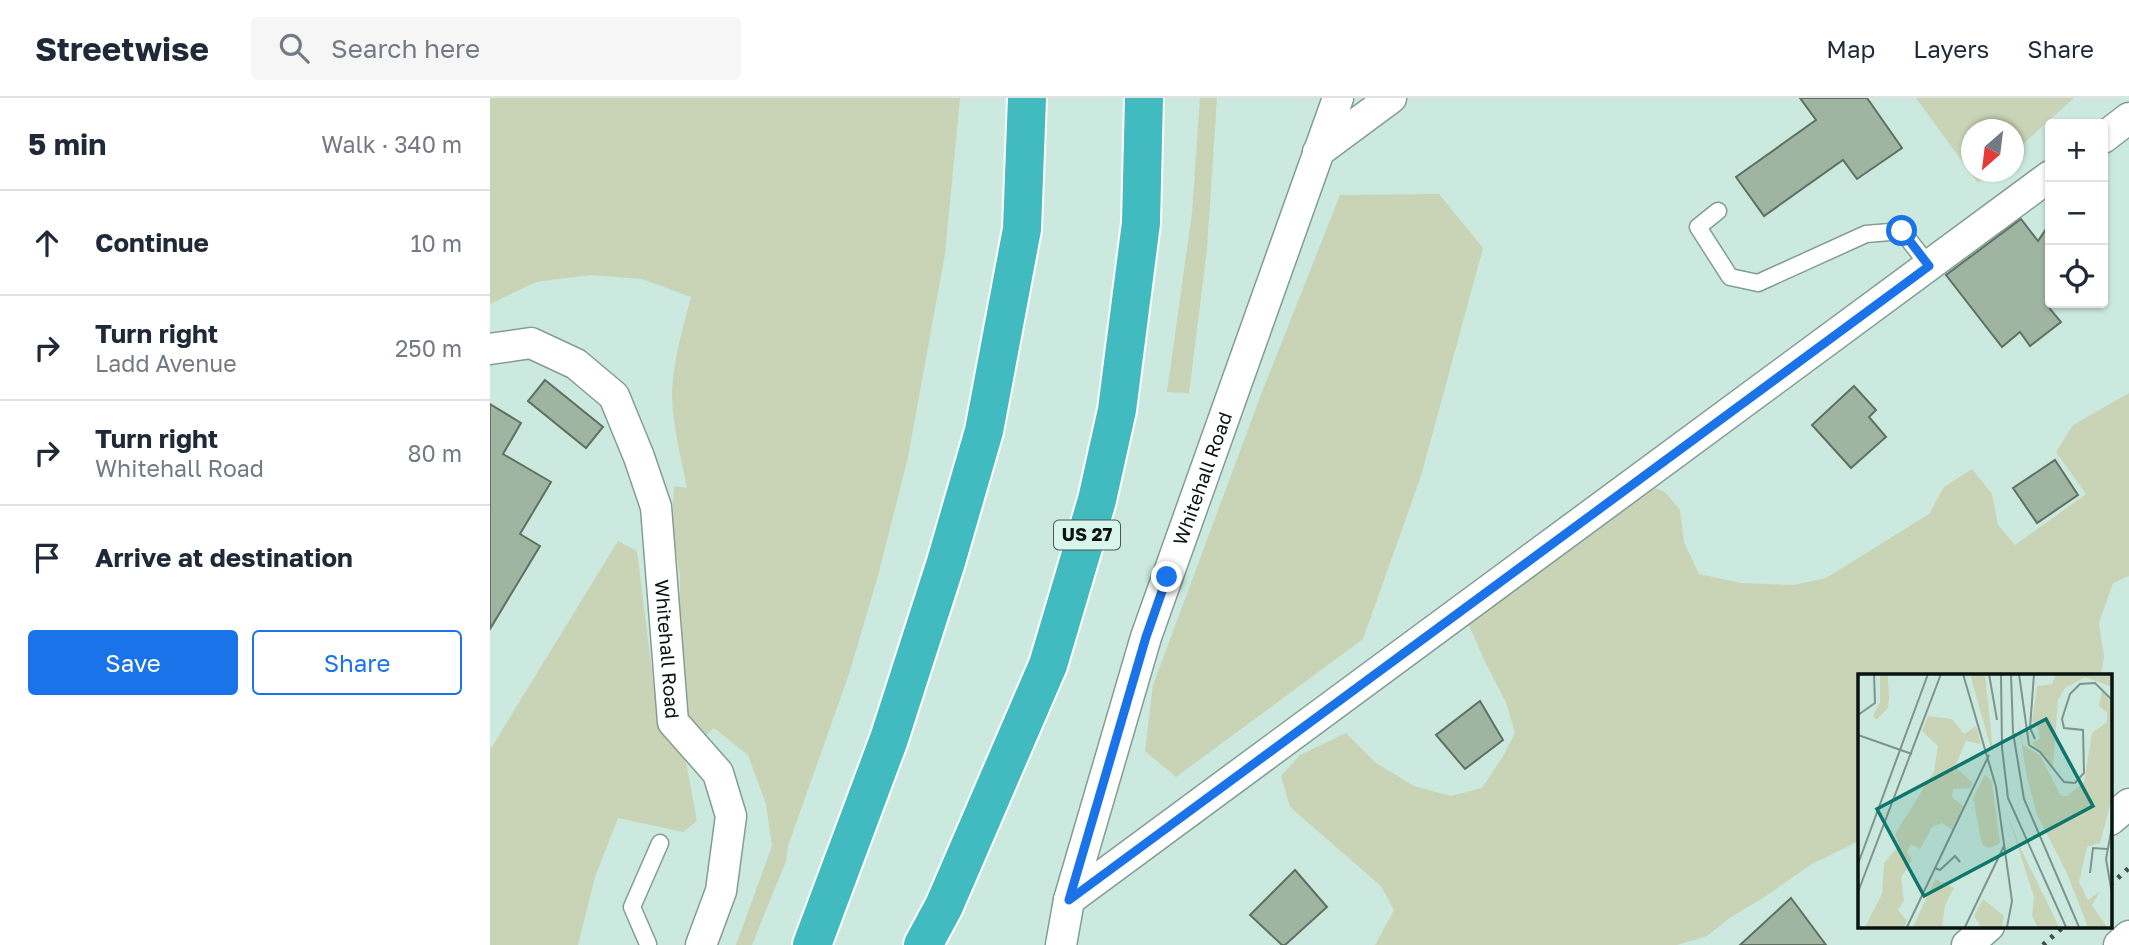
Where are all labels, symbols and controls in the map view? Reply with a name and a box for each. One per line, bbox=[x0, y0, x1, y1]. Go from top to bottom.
search box bbox=[251, 17, 741, 80]
text: Streetwise bbox=[35, 29, 209, 68]
icon: search bbox=[275, 29, 313, 67]
text: Search here bbox=[331, 33, 480, 64]
text: Map bbox=[1826, 34, 1875, 63]
text: Layers bbox=[1913, 34, 1989, 63]
text: Share bbox=[2027, 34, 2094, 63]
north arrow bbox=[1961, 119, 2024, 182]
map controls bbox=[2045, 119, 2108, 308]
button: + bbox=[2045, 119, 2108, 182]
text: 5 min bbox=[28, 126, 106, 162]
text: Walk · 340 m bbox=[321, 130, 462, 158]
button: − bbox=[2045, 182, 2108, 245]
route start bbox=[1886, 215, 1917, 246]
icon: ahead bbox=[28, 224, 66, 262]
text: Continue bbox=[95, 227, 209, 258]
text: 10 m bbox=[410, 229, 462, 257]
button: locate bbox=[2045, 245, 2108, 308]
text: Turn right bbox=[95, 318, 218, 349]
icon: right bbox=[28, 329, 66, 367]
text: 250 m bbox=[395, 334, 462, 362]
text: Ladd Avenue bbox=[95, 349, 237, 377]
street label: Whitehall Road bbox=[1168, 409, 1236, 548]
text: Turn right bbox=[95, 423, 218, 454]
icon: right bbox=[28, 434, 66, 472]
text: 80 m bbox=[408, 439, 462, 467]
text: Whitehall Road bbox=[95, 454, 264, 482]
road number: US 27 bbox=[1054, 520, 1120, 550]
icon: arrive bbox=[28, 539, 66, 577]
text: Arrive at destination bbox=[95, 542, 353, 573]
route end bbox=[1151, 561, 1182, 592]
street label: Whitehall Road bbox=[651, 578, 685, 720]
button: Save bbox=[28, 630, 238, 695]
button: Share bbox=[252, 630, 462, 695]
inset map bbox=[1858, 674, 2112, 928]

